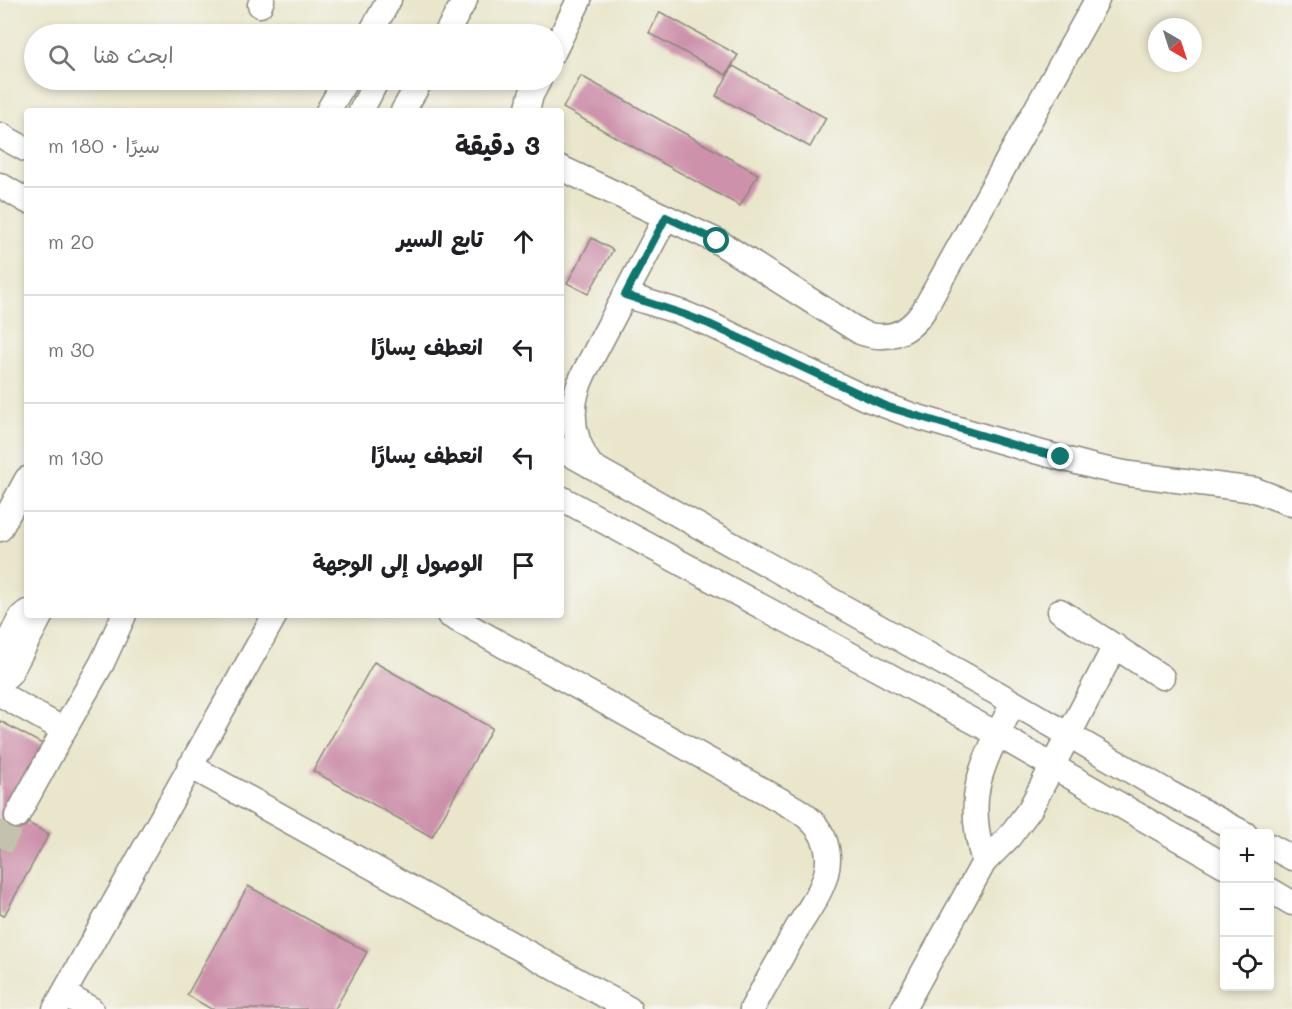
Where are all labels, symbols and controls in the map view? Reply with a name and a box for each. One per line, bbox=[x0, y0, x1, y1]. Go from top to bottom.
north arrow bbox=[1148, 18, 1202, 72]
search box bbox=[24, 24, 564, 90]
text: ابحث هنا bbox=[93, 40, 174, 69]
icon: search bbox=[45, 41, 78, 74]
text: 3 دقيقة bbox=[455, 128, 540, 162]
text: سيرًا · 180 m bbox=[48, 132, 160, 158]
text: تابع السير bbox=[397, 224, 483, 253]
icon: ahead bbox=[507, 225, 540, 258]
route start bbox=[703, 227, 729, 253]
text: 20 m bbox=[48, 228, 94, 254]
text: انعطف يسارًا bbox=[371, 332, 483, 361]
icon: left bbox=[507, 333, 540, 366]
text: 30 m bbox=[48, 336, 94, 362]
text: انعطف يسارًا bbox=[371, 440, 483, 469]
icon: left bbox=[507, 441, 540, 474]
route end bbox=[1047, 443, 1073, 469]
text: 130 m bbox=[48, 444, 103, 470]
text: الوصول إلى الوجهة bbox=[312, 548, 483, 577]
icon: arrive bbox=[507, 549, 540, 582]
map controls bbox=[1220, 829, 1274, 991]
button: + bbox=[1220, 829, 1274, 883]
button: − bbox=[1220, 883, 1274, 937]
button: locate bbox=[1220, 937, 1274, 991]

